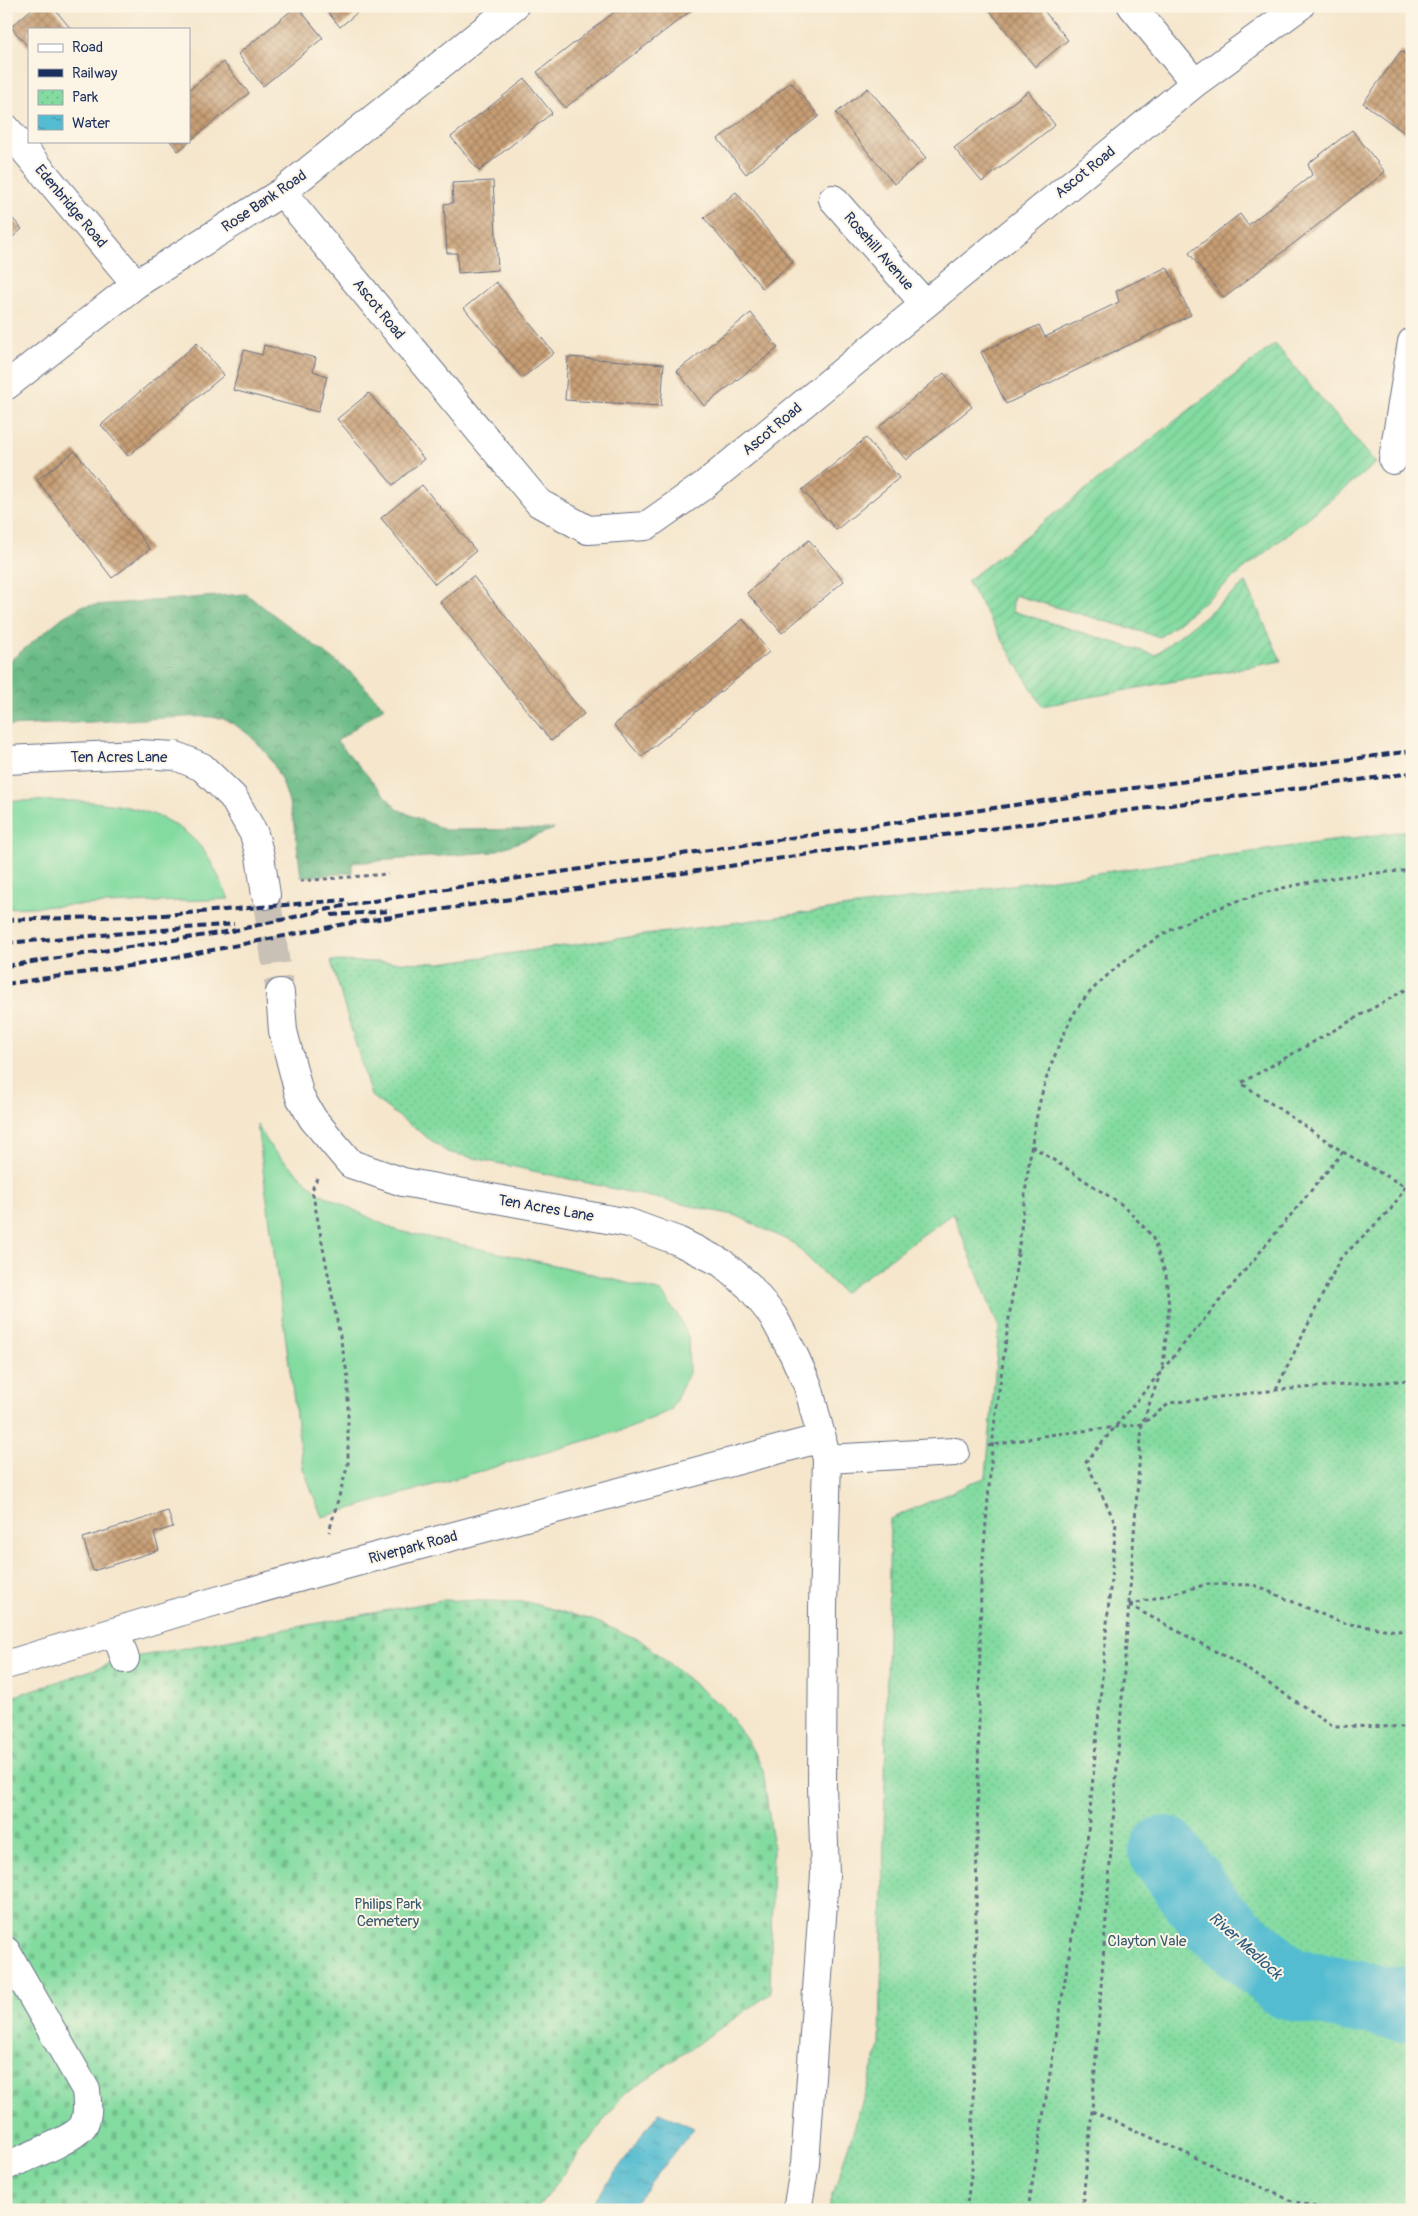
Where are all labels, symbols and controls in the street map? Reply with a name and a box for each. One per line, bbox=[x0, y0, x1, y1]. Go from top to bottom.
legend bbox=[28, 28, 190, 142]
text: Road bbox=[72, 38, 103, 57]
text: Railway bbox=[72, 64, 118, 83]
text: Park bbox=[72, 88, 99, 107]
text: Water bbox=[72, 114, 111, 133]
street label: Ascot Road bbox=[1051, 142, 1119, 203]
street label: Edenbridge Road bbox=[30, 161, 111, 252]
street label: Rose Bank Road bbox=[218, 166, 310, 237]
street label: Rosehill Avenue bbox=[840, 208, 918, 295]
street label: Ascot Road bbox=[348, 275, 409, 343]
street label: Ascot Road bbox=[738, 399, 806, 460]
street label: Ten Acres Lane bbox=[71, 748, 168, 767]
street label: Ten Acres Lane bbox=[497, 1191, 596, 1226]
street label: Riverpark Road bbox=[367, 1526, 460, 1568]
park label: Philips Park Cemetery bbox=[354, 1895, 423, 1931]
water label: River Medlock bbox=[1205, 1908, 1287, 1985]
park label: Clayton Vale bbox=[1108, 1932, 1187, 1951]

